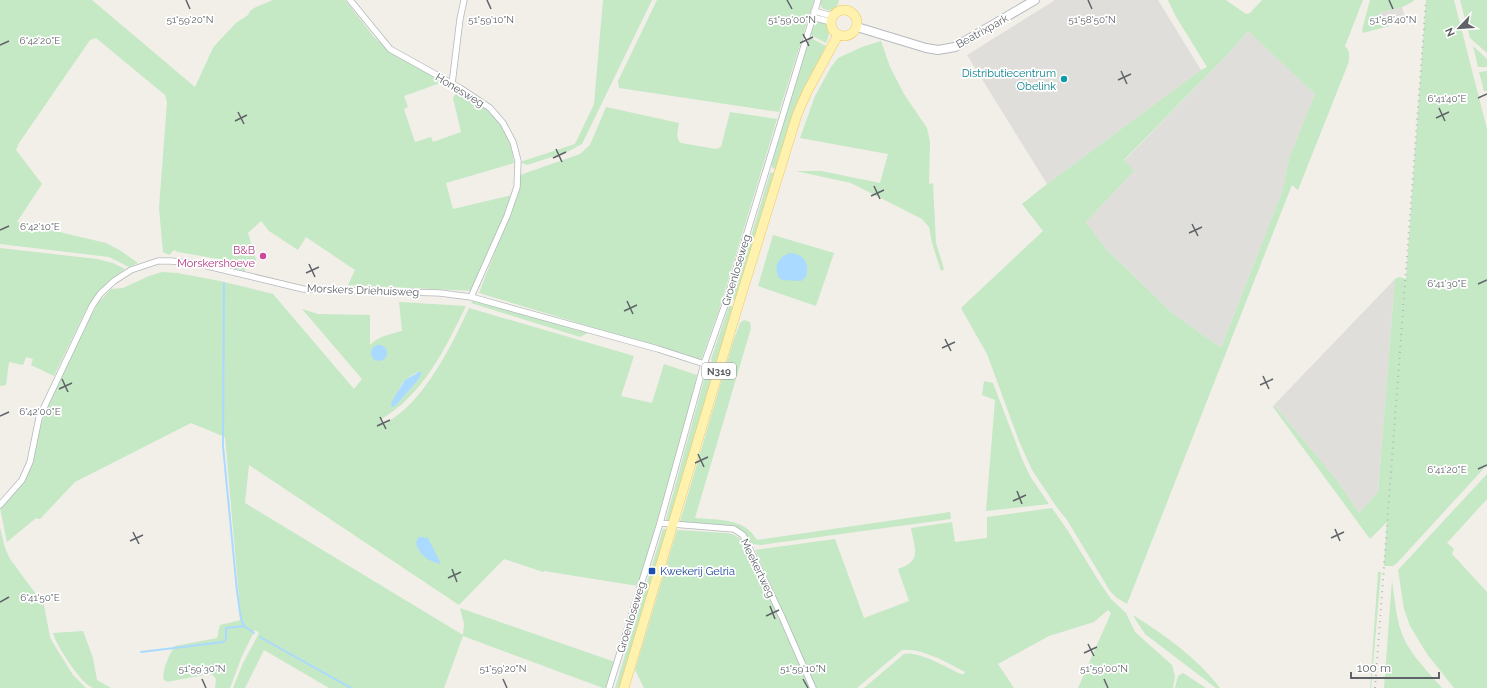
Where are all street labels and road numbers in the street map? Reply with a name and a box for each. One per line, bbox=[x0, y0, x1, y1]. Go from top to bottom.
street label: Beatrixpark bbox=[954, 12, 1011, 51]
street label: Honesweg bbox=[433, 71, 487, 110]
street label: Groenloseweg bbox=[719, 233, 754, 307]
street label: Morskers Driehuisweg bbox=[307, 282, 419, 299]
road number: N319 bbox=[702, 363, 736, 379]
street label: Meekertweg bbox=[738, 537, 777, 600]
street label: Groenloseweg bbox=[614, 580, 649, 654]

